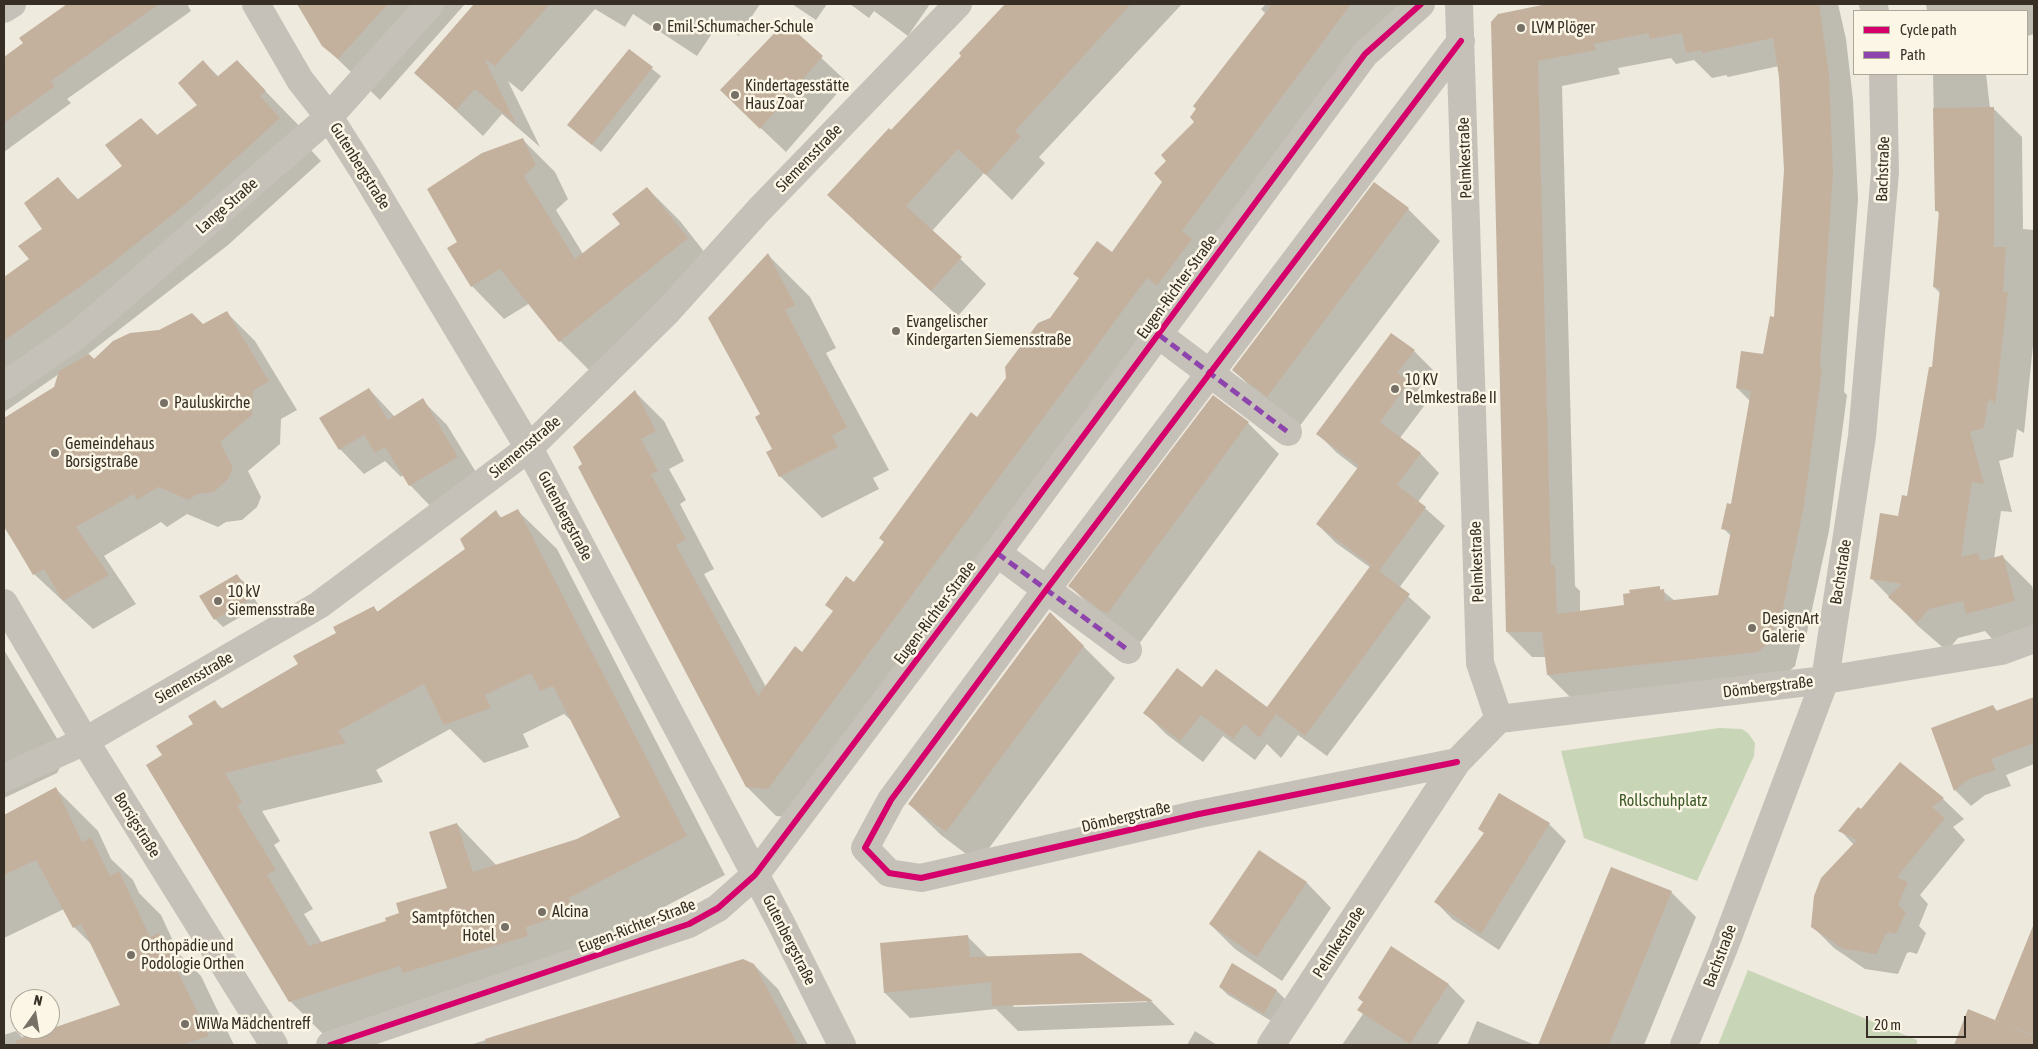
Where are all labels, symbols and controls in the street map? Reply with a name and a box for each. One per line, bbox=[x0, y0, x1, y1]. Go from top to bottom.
legend bbox=[1853, 10, 2028, 75]
place label: Emil-Schumacher-Schule bbox=[667, 17, 813, 37]
place label: LVM Plöger bbox=[1531, 18, 1595, 38]
marker: Emil-Schumacher-Schule bbox=[651, 21, 663, 33]
text: Cycle path bbox=[1900, 21, 1957, 38]
marker: LVM Plöger bbox=[1515, 22, 1527, 34]
text: Path bbox=[1900, 46, 1926, 63]
place label: Kindertagesstätte Haus Zoar bbox=[745, 76, 849, 114]
marker: Kindertagesstätte Haus Zoar bbox=[729, 89, 741, 101]
street label: Pelmkestraße bbox=[1454, 117, 1476, 199]
street label: Gutenbergstraße bbox=[326, 119, 394, 213]
street label: Siemensstraße bbox=[772, 120, 846, 196]
street label: Bachstraße bbox=[1872, 136, 1894, 202]
street label: Lange Straße bbox=[192, 174, 262, 238]
street label: Eugen-Richter-Straße bbox=[1133, 231, 1221, 343]
place label: Evangelischer Kindergarten Siemensstraße bbox=[906, 312, 1071, 350]
marker: Evangelischer Kindergarten Siemensstraße bbox=[890, 325, 902, 337]
place label: 10 KV Pelmkestraße II bbox=[1405, 370, 1497, 408]
marker: 10 KV Pelmkestraße II bbox=[1389, 383, 1401, 395]
place label: Pauluskirche bbox=[174, 393, 250, 413]
marker: Pauluskirche bbox=[158, 397, 170, 409]
street label: Siemensstraße bbox=[486, 412, 564, 482]
place label: Gemeindehaus Borsigstraße bbox=[65, 434, 154, 472]
marker: Gemeindehaus Borsigstraße bbox=[49, 447, 61, 459]
street label: Gutenbergstraße bbox=[533, 468, 597, 564]
street label: Pelmkestraße bbox=[1466, 521, 1488, 603]
street label: Bachstraße bbox=[1826, 538, 1856, 606]
street label: Eugen-Richter-Straße bbox=[890, 558, 980, 668]
place label: 10 kV Siemensstraße bbox=[228, 582, 315, 620]
marker: 10 kV Siemensstraße bbox=[212, 595, 224, 607]
place label: DesignArt Galerie bbox=[1762, 609, 1819, 647]
marker: DesignArt Galerie bbox=[1746, 622, 1758, 634]
street label: Siemensstraße bbox=[152, 648, 236, 708]
street label: Dömbergstraße bbox=[1722, 672, 1814, 702]
street label: Borsigstraße bbox=[110, 789, 164, 861]
park label: Rollschuhplatz bbox=[1619, 791, 1707, 811]
street label: Dömbergstraße bbox=[1080, 797, 1172, 837]
street label: Gutenbergstraße bbox=[758, 892, 820, 988]
street label: Eugen-Richter-Straße bbox=[576, 895, 698, 957]
place label: Alcina bbox=[552, 902, 589, 922]
street label: Pelmkestraße bbox=[1309, 903, 1369, 981]
marker: Alcina bbox=[536, 906, 548, 918]
place label: Samtpfötchen Hotel bbox=[412, 908, 495, 946]
marker: Samtpfötchen Hotel bbox=[499, 921, 511, 933]
street label: Bachstraße bbox=[1699, 922, 1741, 990]
place label: Orthopädie und Podologie Orthen bbox=[141, 936, 244, 974]
marker: Orthopädie und Podologie Orthen bbox=[125, 949, 137, 961]
north arrow bbox=[10, 989, 60, 1039]
text: N bbox=[32, 992, 44, 1009]
scale bar bbox=[1868, 1006, 1968, 1038]
place label: WiWa Mädchentreff bbox=[195, 1014, 311, 1034]
text: 20 m bbox=[1874, 1016, 1901, 1033]
marker: WiWa Mädchentreff bbox=[179, 1018, 191, 1030]

